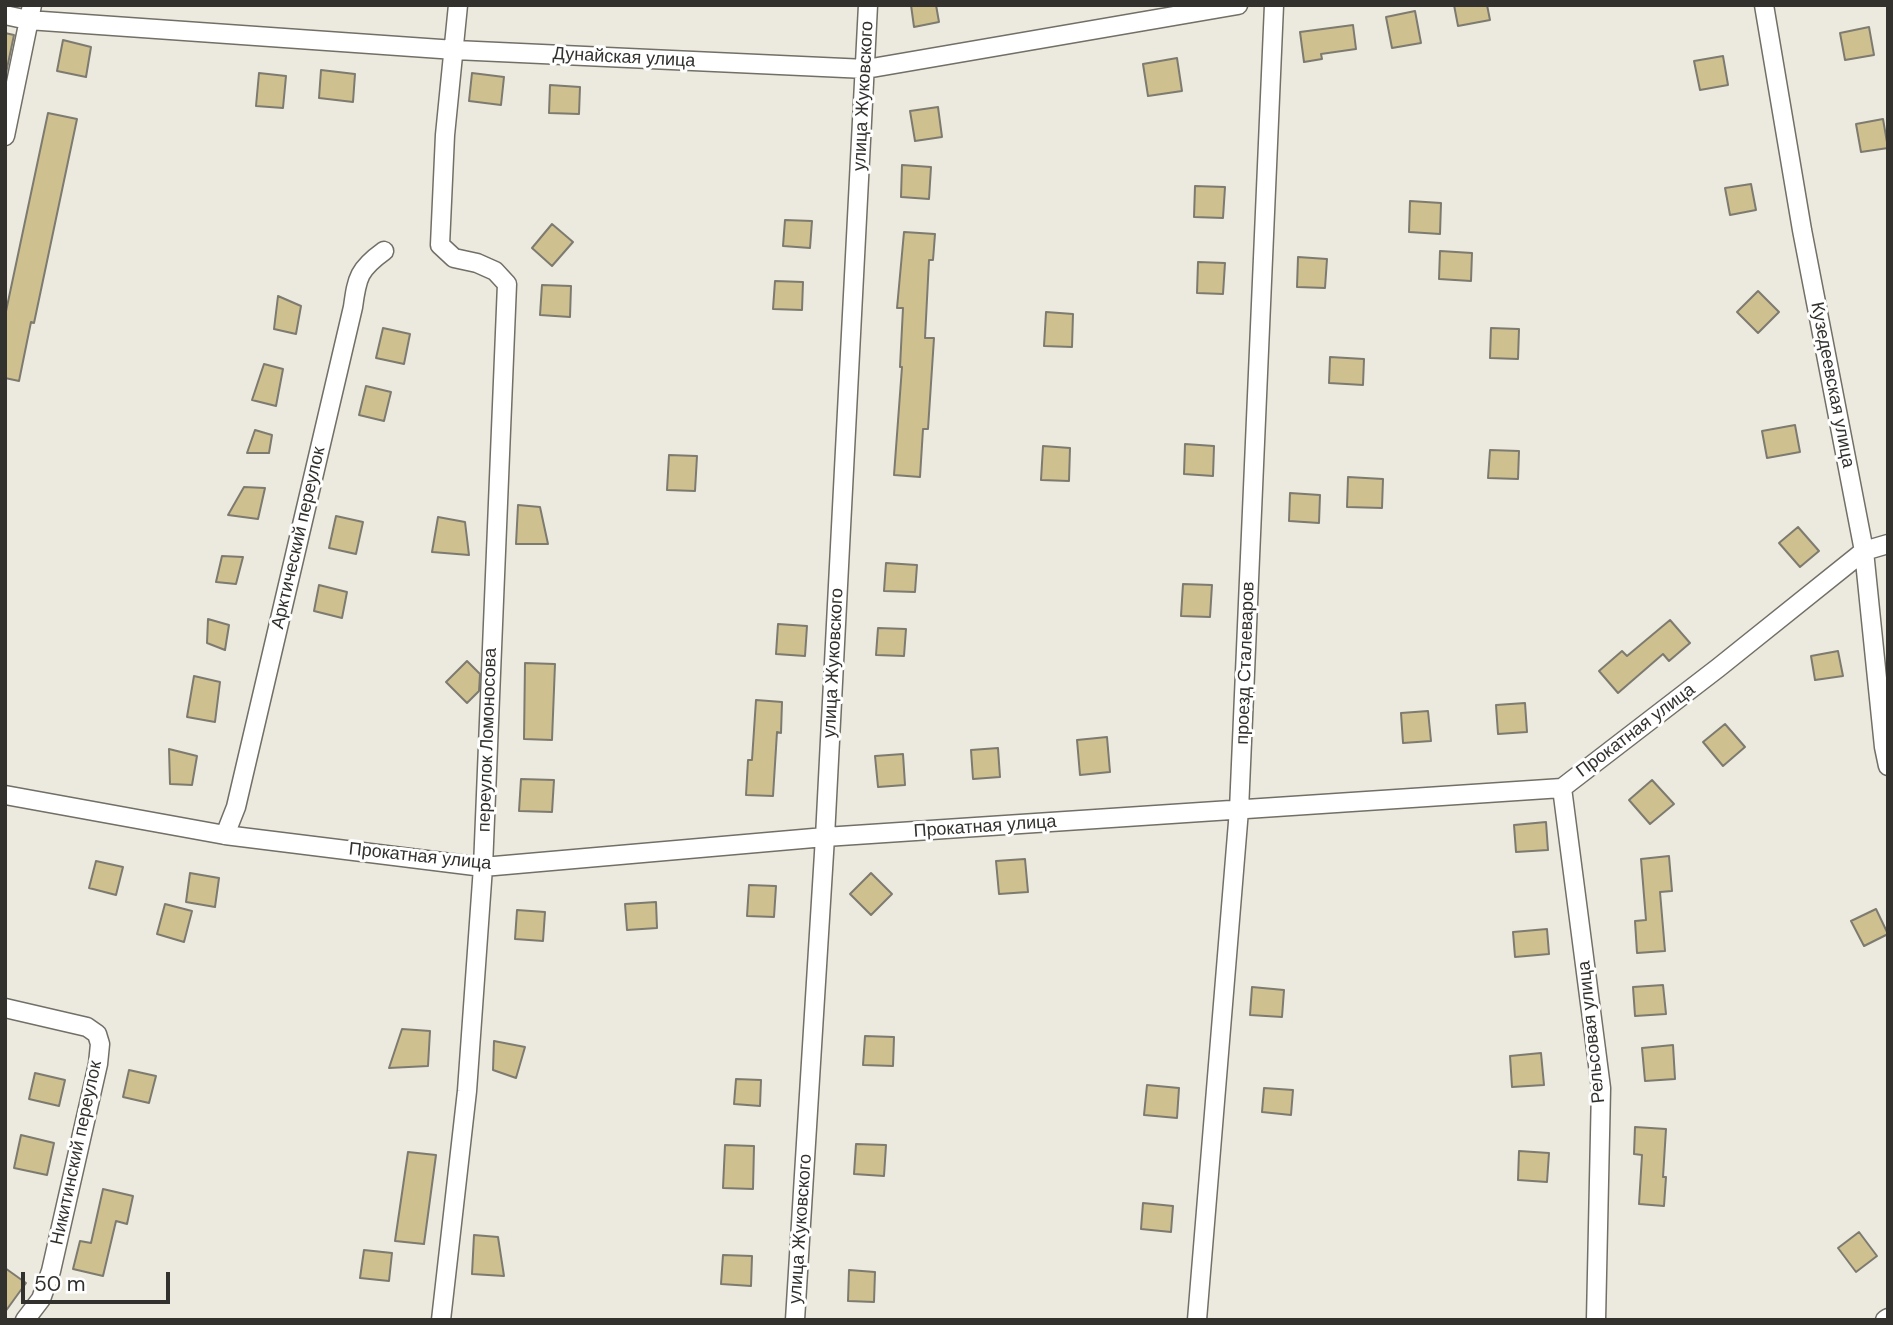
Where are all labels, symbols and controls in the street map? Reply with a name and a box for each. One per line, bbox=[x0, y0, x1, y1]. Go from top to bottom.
street label: улица Жуковского bbox=[849, 20, 879, 172]
street label: Дунайская улица bbox=[552, 43, 696, 73]
street label: Кузедеевская улица bbox=[1805, 300, 1859, 470]
street label: Арктический переулок bbox=[268, 445, 330, 631]
street label: проезд Сталеваров bbox=[1232, 581, 1260, 745]
street label: улица Жуковского bbox=[819, 587, 849, 739]
street label: переулок Ломоносова bbox=[474, 648, 502, 832]
street label: Прокатная улица bbox=[1572, 679, 1700, 783]
street label: Прокатная улица bbox=[913, 811, 1057, 843]
street label: Прокатная улица bbox=[348, 839, 492, 875]
street label: Рельсовая улица bbox=[1574, 960, 1610, 1104]
street label: Никитинский переулок bbox=[47, 1059, 107, 1247]
street label: улица Жуковского bbox=[785, 1153, 817, 1305]
scale bar bbox=[24, 1258, 173, 1302]
text: 50 m bbox=[34, 1270, 85, 1298]

